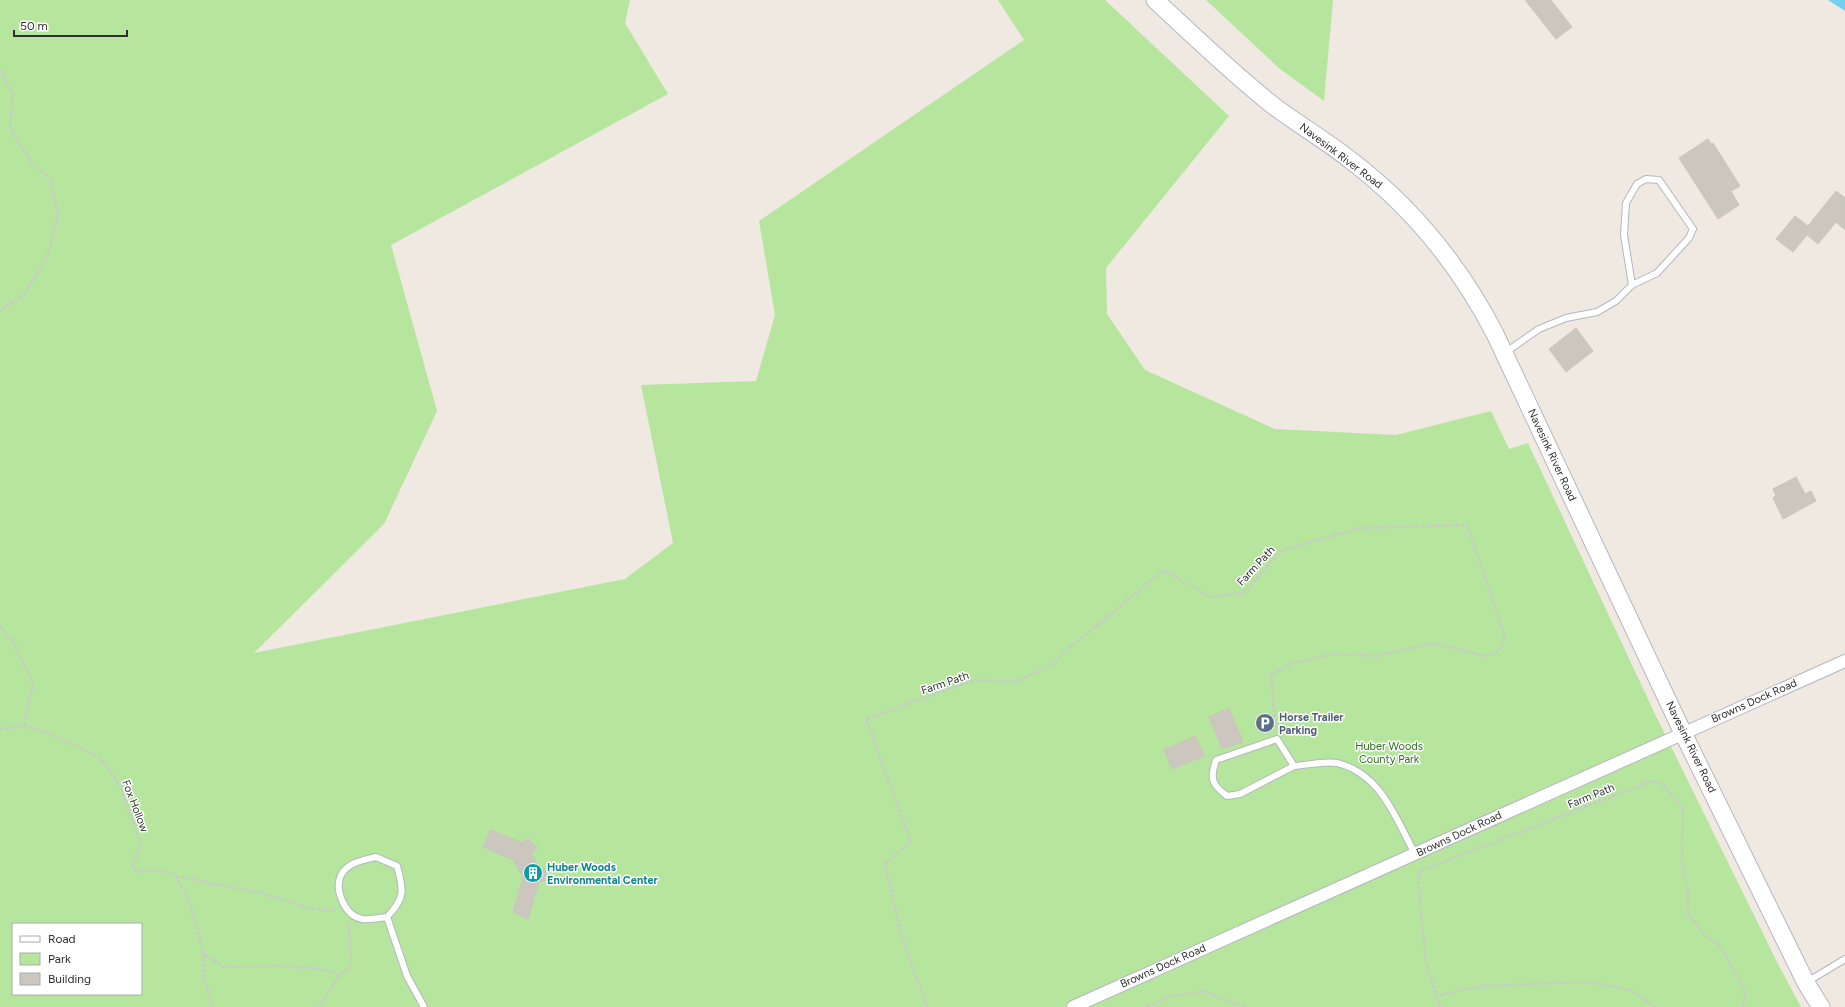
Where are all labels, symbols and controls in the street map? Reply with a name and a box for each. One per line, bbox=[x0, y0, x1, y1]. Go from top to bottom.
scale bar bbox=[14, 12, 127, 38]
text: 50 m bbox=[20, 19, 48, 33]
street label: Navesink River Road bbox=[1297, 121, 1385, 191]
street label: Navesink River Road bbox=[1525, 407, 1579, 503]
street label: Farm Path bbox=[1234, 543, 1278, 589]
street label: Farm Path bbox=[919, 669, 971, 697]
street label: Browns Dock Road bbox=[1709, 676, 1799, 726]
street label: Navesink River Road bbox=[1663, 699, 1719, 795]
place label: Horse Trailer Parking bbox=[1279, 711, 1344, 737]
parking icon: Horse Trailer Parking bbox=[1254, 712, 1276, 734]
park label: Huber Woods County Park bbox=[1355, 740, 1423, 766]
street label: Fox Hollow bbox=[119, 778, 151, 834]
street label: Farm Path bbox=[1566, 781, 1616, 811]
street label: Browns Dock Road bbox=[1414, 809, 1504, 859]
place label: Huber Woods Environmental Center bbox=[547, 861, 659, 887]
building icon: Huber Woods Environmental Center bbox=[522, 862, 544, 884]
legend bbox=[12, 923, 142, 995]
text: Road bbox=[48, 932, 76, 946]
street label: Browns Dock Road bbox=[1118, 941, 1208, 991]
text: Park bbox=[48, 952, 71, 966]
text: Building bbox=[48, 972, 91, 986]

